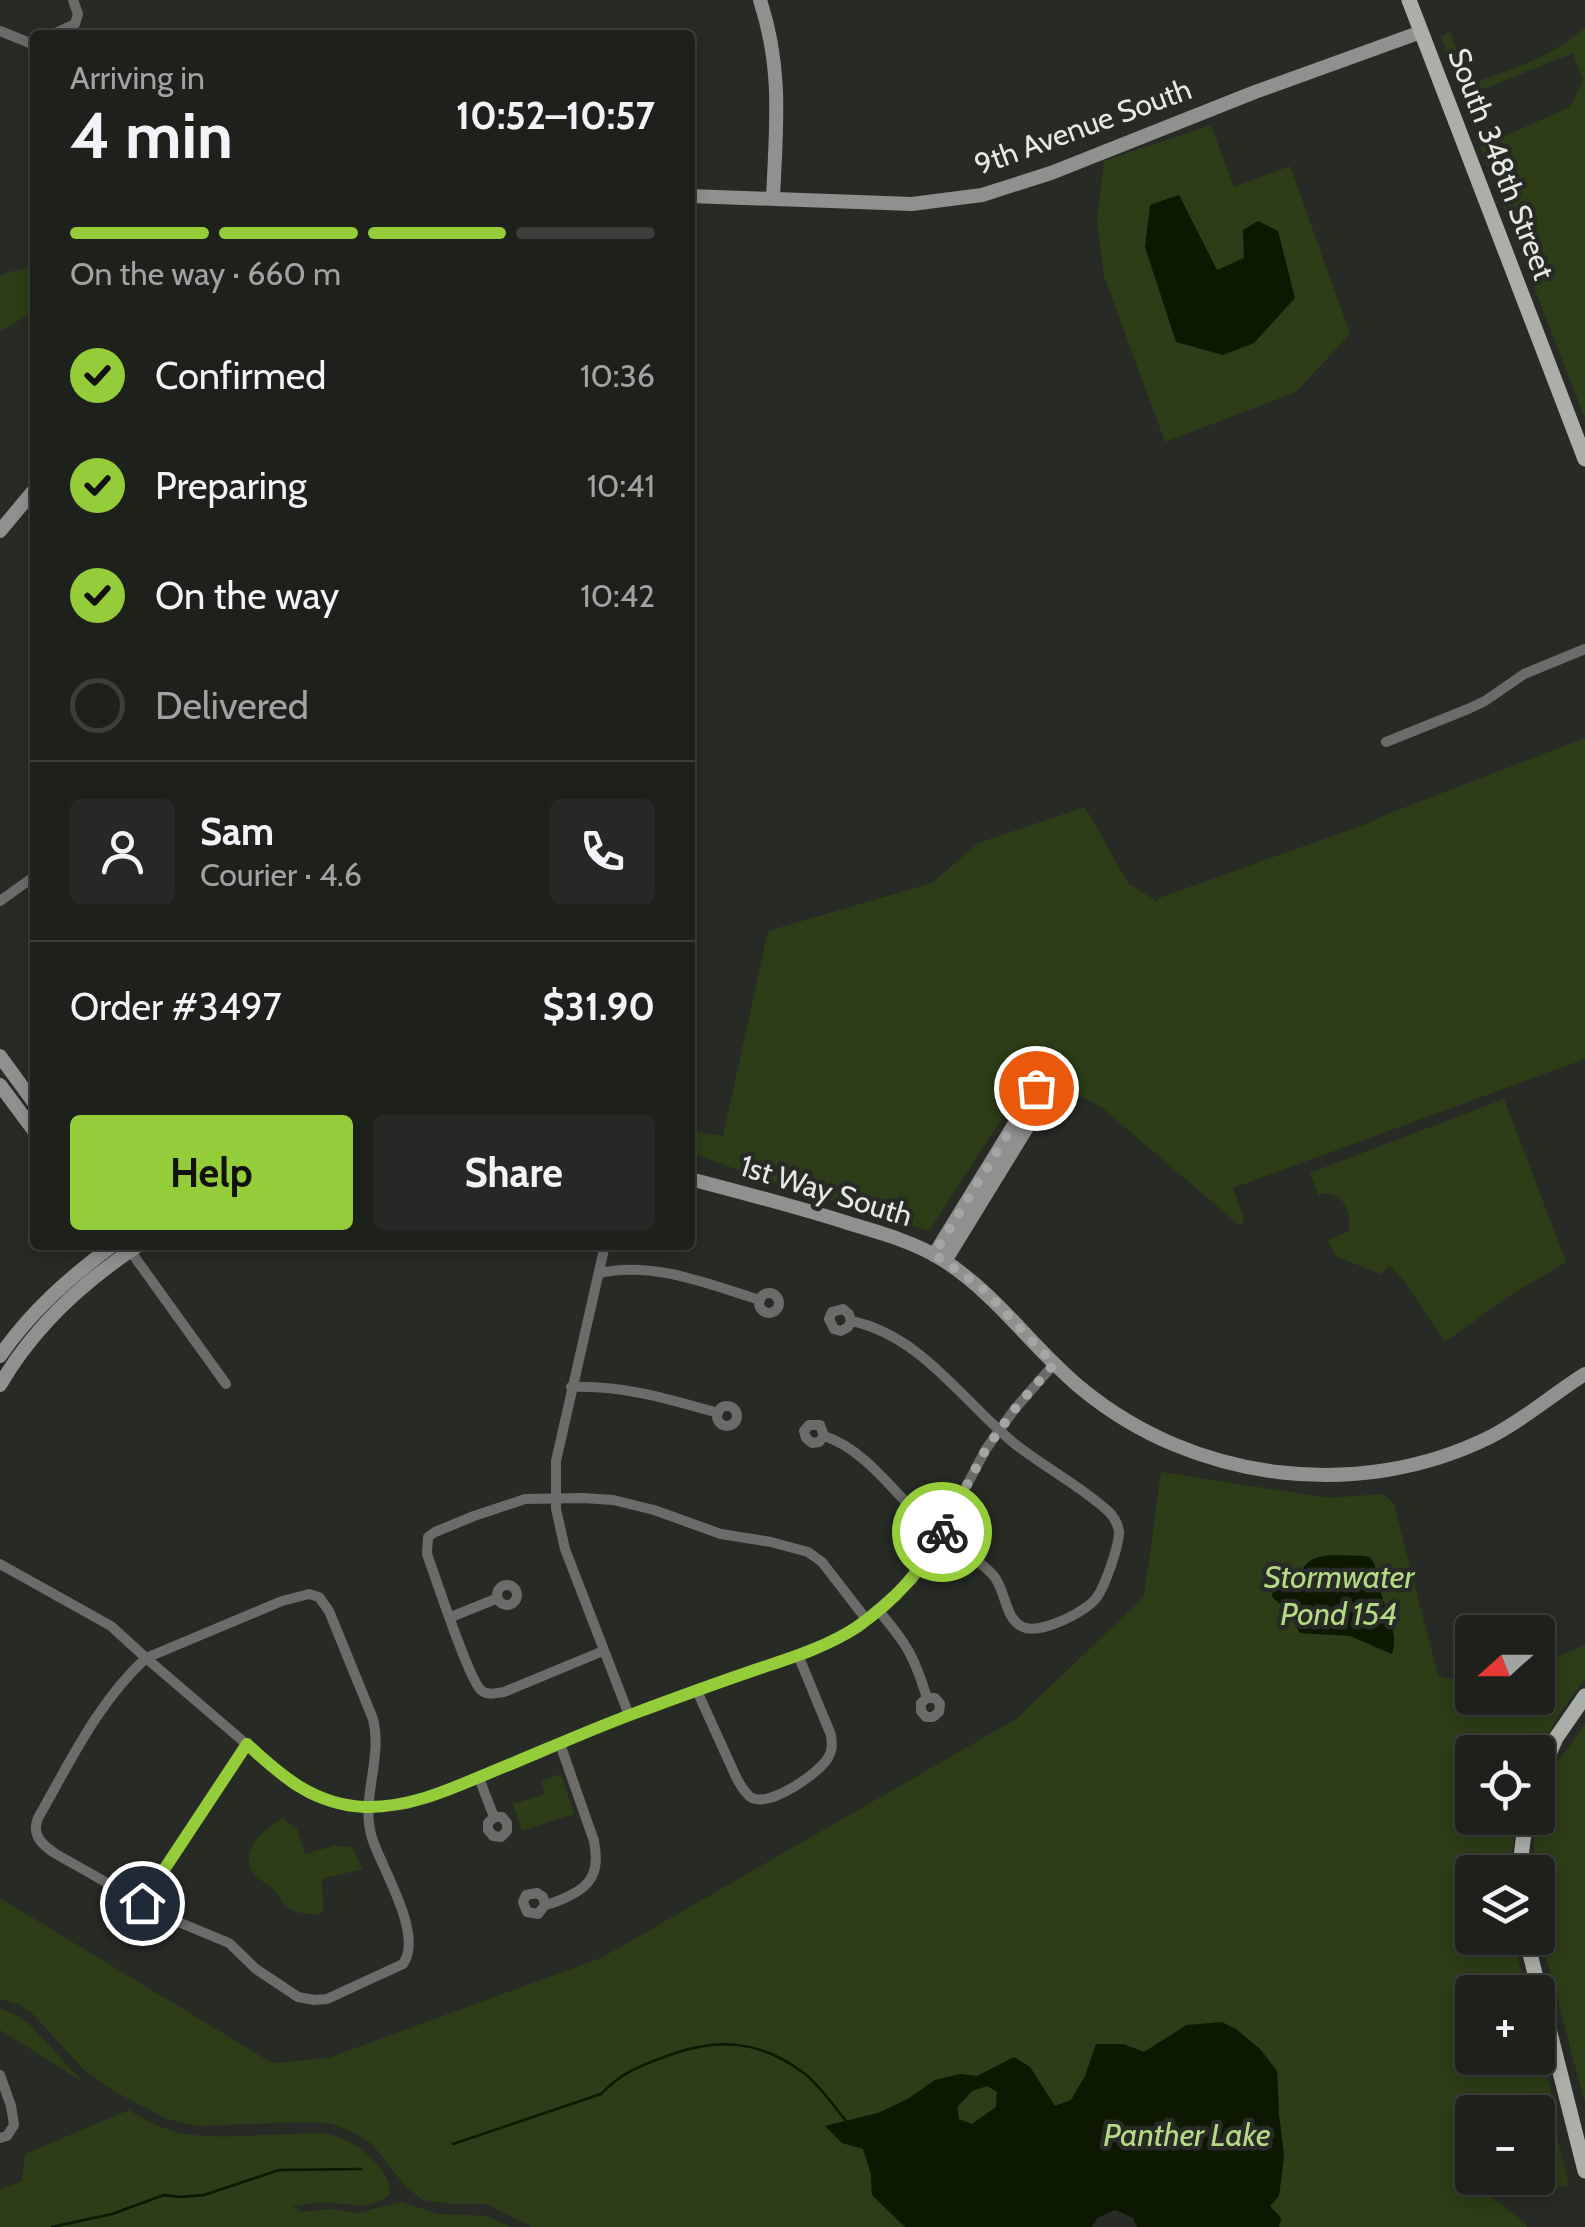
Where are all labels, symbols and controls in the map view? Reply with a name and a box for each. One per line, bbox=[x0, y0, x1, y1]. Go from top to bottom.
street label: South 348th Street bbox=[1440, 43, 1563, 285]
text: Arriving in bbox=[70, 58, 205, 97]
street label: 9th Avenue South bbox=[969, 70, 1196, 183]
text: 10:52–10:57 bbox=[456, 92, 655, 139]
text: 4 min bbox=[70, 95, 233, 174]
text: On the way · 660 m bbox=[70, 254, 341, 293]
icon: check bbox=[70, 348, 125, 403]
text: Confirmed bbox=[155, 352, 326, 399]
text: 10:36 bbox=[580, 356, 655, 395]
icon: check bbox=[70, 458, 125, 513]
text: Preparing bbox=[155, 462, 307, 509]
text: 10:41 bbox=[587, 466, 655, 505]
icon: check bbox=[70, 568, 125, 623]
text: On the way bbox=[155, 572, 339, 619]
text: 10:42 bbox=[580, 576, 655, 615]
text: Delivered bbox=[155, 682, 309, 729]
button: person bbox=[70, 799, 175, 904]
button: phone bbox=[550, 799, 655, 904]
text: Sam bbox=[200, 808, 274, 855]
text: Courier · 4.6 bbox=[200, 855, 362, 894]
text: Order #3497 bbox=[70, 983, 282, 1030]
text: $31.90 bbox=[542, 983, 655, 1030]
pin bbox=[994, 1046, 1079, 1131]
icon: bag bbox=[1009, 1061, 1064, 1116]
button: Help bbox=[70, 1115, 353, 1230]
button: Share bbox=[373, 1115, 655, 1230]
street label: 1st Way South bbox=[736, 1147, 917, 1234]
courier bbox=[892, 1482, 992, 1582]
icon: bike bbox=[915, 1505, 970, 1560]
water label: Stormwater Pond 154 bbox=[1264, 1557, 1415, 1633]
north arrow bbox=[1455, 1615, 1555, 1715]
map controls bbox=[1455, 1615, 1555, 2195]
button: locate bbox=[1455, 1735, 1555, 1835]
button: layers bbox=[1455, 1855, 1555, 1955]
pin bbox=[100, 1861, 185, 1946]
icon: home bbox=[115, 1876, 170, 1931]
button: + bbox=[1455, 1975, 1555, 2075]
button: − bbox=[1455, 2095, 1555, 2195]
water label: Panther Lake bbox=[1103, 2115, 1271, 2154]

